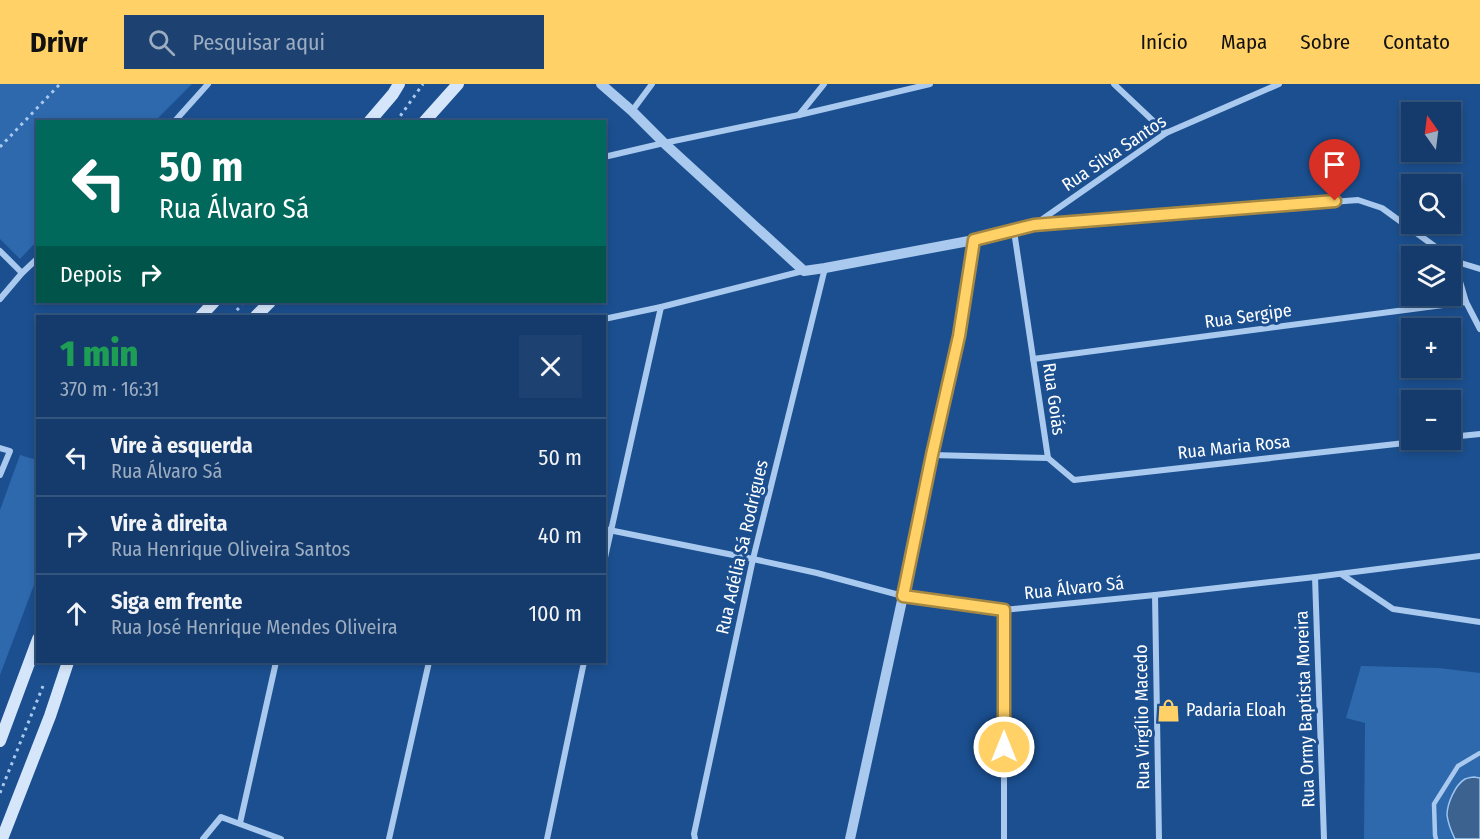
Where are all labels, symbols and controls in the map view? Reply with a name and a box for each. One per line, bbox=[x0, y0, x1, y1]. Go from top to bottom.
search box bbox=[124, 15, 544, 69]
text: Drivr bbox=[30, 26, 88, 59]
icon: search bbox=[145, 26, 178, 59]
text: Pesquisar aqui bbox=[193, 29, 325, 56]
text: Início bbox=[1141, 29, 1188, 55]
text: Mapa bbox=[1221, 29, 1267, 55]
text: Sobre bbox=[1300, 29, 1350, 55]
text: Contato bbox=[1383, 29, 1450, 55]
north arrow bbox=[1401, 102, 1461, 162]
map controls bbox=[1401, 102, 1461, 450]
street label: Rua Silva Santos bbox=[1058, 110, 1171, 196]
pin bbox=[1309, 139, 1360, 201]
text: 50 m bbox=[159, 142, 243, 192]
icon: left bbox=[60, 144, 138, 222]
icon: arrive bbox=[1318, 148, 1351, 181]
button: search bbox=[1401, 174, 1461, 234]
text: Rua Álvaro Sá bbox=[159, 193, 309, 225]
button: layers bbox=[1401, 246, 1461, 306]
icon: right bbox=[134, 258, 167, 291]
text: Depois bbox=[60, 261, 122, 288]
street label: Rua Sergipe bbox=[1203, 299, 1293, 333]
button: + bbox=[1401, 318, 1461, 378]
text: 1 min bbox=[60, 332, 138, 376]
button: close bbox=[519, 335, 582, 398]
street label: Rua Goiás bbox=[1038, 361, 1070, 437]
text: 370 m · 16:31 bbox=[60, 377, 159, 401]
button: − bbox=[1401, 390, 1461, 450]
street label: Rua Maria Rosa bbox=[1177, 430, 1292, 464]
text: Vire à esquerda bbox=[111, 432, 253, 459]
icon: left bbox=[60, 441, 93, 474]
text: 50 m bbox=[538, 444, 582, 471]
street label: Rua Adélia Sá Rodrigues bbox=[711, 457, 773, 636]
text: Rua Álvaro Sá bbox=[111, 459, 222, 483]
text: Vire à direita bbox=[111, 510, 227, 537]
icon: right bbox=[60, 519, 93, 552]
text: 40 m bbox=[538, 522, 582, 549]
text: Rua Henrique Oliveira Santos bbox=[111, 537, 350, 561]
street label: Rua Álvaro Sá bbox=[1023, 571, 1125, 604]
text: Siga em frente bbox=[111, 588, 242, 615]
icon: ahead bbox=[60, 597, 93, 630]
text: 100 m bbox=[528, 600, 582, 627]
street label: Rua Ormy Baptista Moreira bbox=[1291, 610, 1319, 808]
text: Rua José Henrique Mendes Oliveira bbox=[111, 615, 398, 639]
street label: Rua Virgílio Macedo bbox=[1130, 644, 1154, 790]
shop icon: Padaria Eloah bbox=[1155, 697, 1181, 723]
place label: Padaria Eloah bbox=[1186, 699, 1286, 721]
position arrow bbox=[972, 715, 1036, 779]

